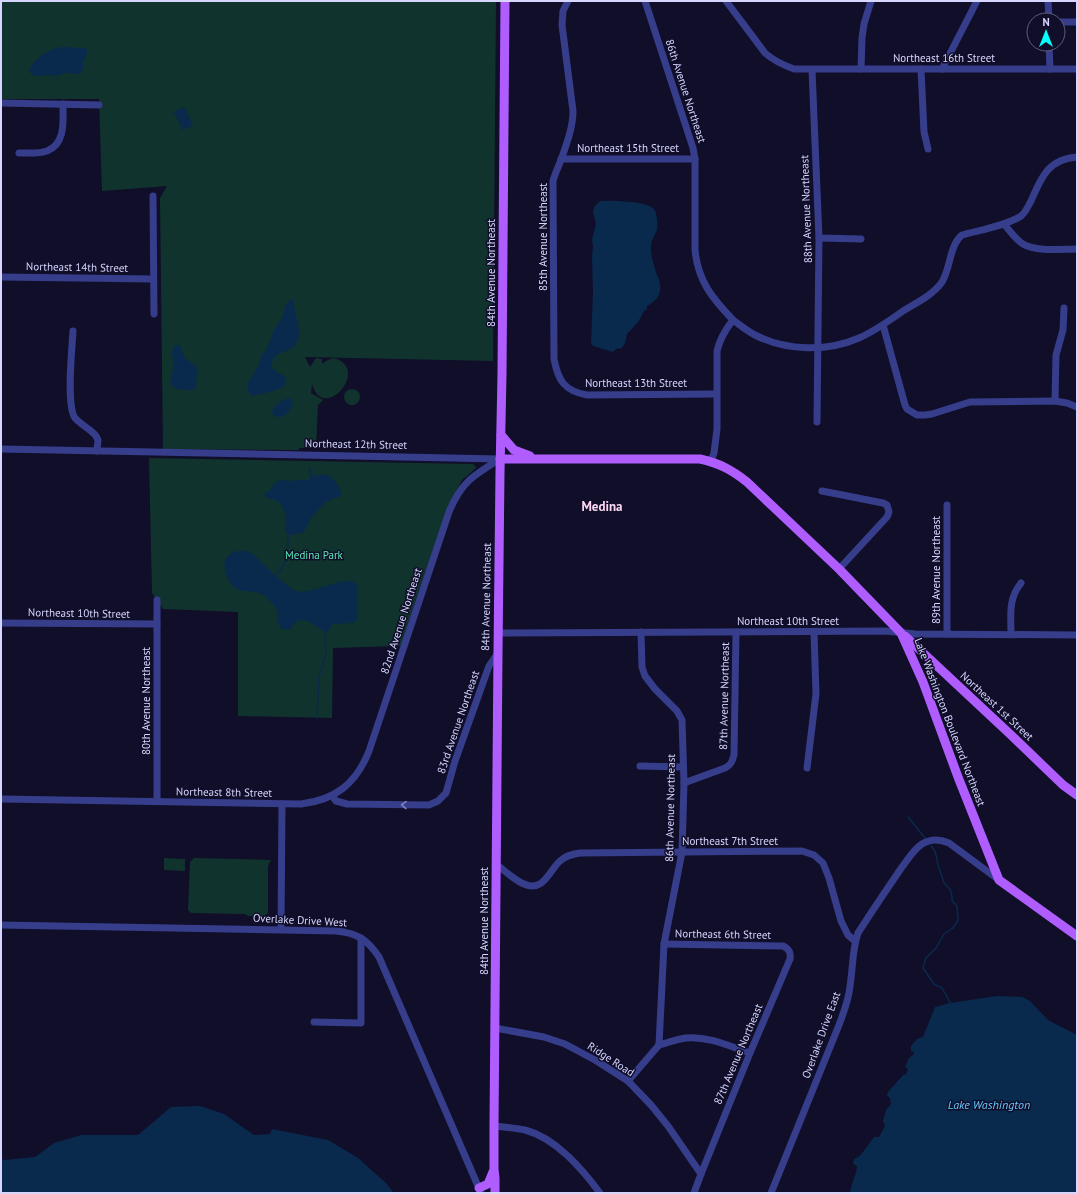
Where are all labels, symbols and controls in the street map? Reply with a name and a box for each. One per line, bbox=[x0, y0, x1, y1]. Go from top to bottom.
north arrow bbox=[1026, 12, 1066, 52]
text: N bbox=[1042, 15, 1050, 29]
street label: 86th Avenue Northeast bbox=[663, 37, 709, 145]
street label: Northeast 16th Street bbox=[893, 51, 995, 65]
street label: Northeast 15th Street bbox=[577, 141, 679, 155]
street label: 88th Avenue Northeast bbox=[797, 154, 815, 263]
street label: 85th Avenue Northeast bbox=[536, 183, 550, 291]
street label: 84th Avenue Northeast bbox=[484, 219, 498, 327]
street label: Northeast 14th Street bbox=[26, 259, 128, 275]
street label: Northeast 13th Street bbox=[585, 376, 687, 390]
street label: Northeast 12th Street bbox=[305, 436, 407, 452]
district label: Medina bbox=[581, 498, 623, 515]
street label: 89th Avenue Northeast bbox=[929, 516, 943, 624]
street label: 84th Avenue Northeast bbox=[478, 543, 494, 651]
park label: Medina Park bbox=[285, 548, 344, 562]
street label: 82nd Avenue Northeast bbox=[377, 566, 425, 676]
street label: Northeast 10th Street bbox=[28, 605, 130, 621]
street label: Northeast 10th Street bbox=[737, 614, 839, 628]
street label: Lake Washington Boulevard Northeast bbox=[911, 636, 989, 808]
street label: 87th Avenue Northeast bbox=[716, 642, 732, 750]
street label: 80th Avenue Northeast bbox=[139, 647, 153, 755]
street label: 83rd Avenue Northeast bbox=[434, 668, 482, 775]
street label: Northeast 1st Street bbox=[958, 669, 1037, 744]
street label: 86th Avenue Northeast bbox=[662, 754, 678, 862]
street label: Northeast 8th Street bbox=[176, 784, 272, 800]
one-way arrow bbox=[401, 801, 407, 809]
street label: Northeast 7th Street bbox=[682, 834, 778, 848]
street label: 84th Avenue Northeast bbox=[477, 867, 491, 975]
street label: Overlake Drive West bbox=[253, 911, 348, 929]
street label: Northeast 6th Street bbox=[675, 926, 771, 942]
street label: Overlake Drive East bbox=[799, 989, 843, 1080]
street label: 87th Avenue Northeast bbox=[710, 1001, 766, 1106]
street label: Ridge Road bbox=[585, 1039, 637, 1079]
water label: Lake Washington bbox=[948, 1097, 1030, 1112]

